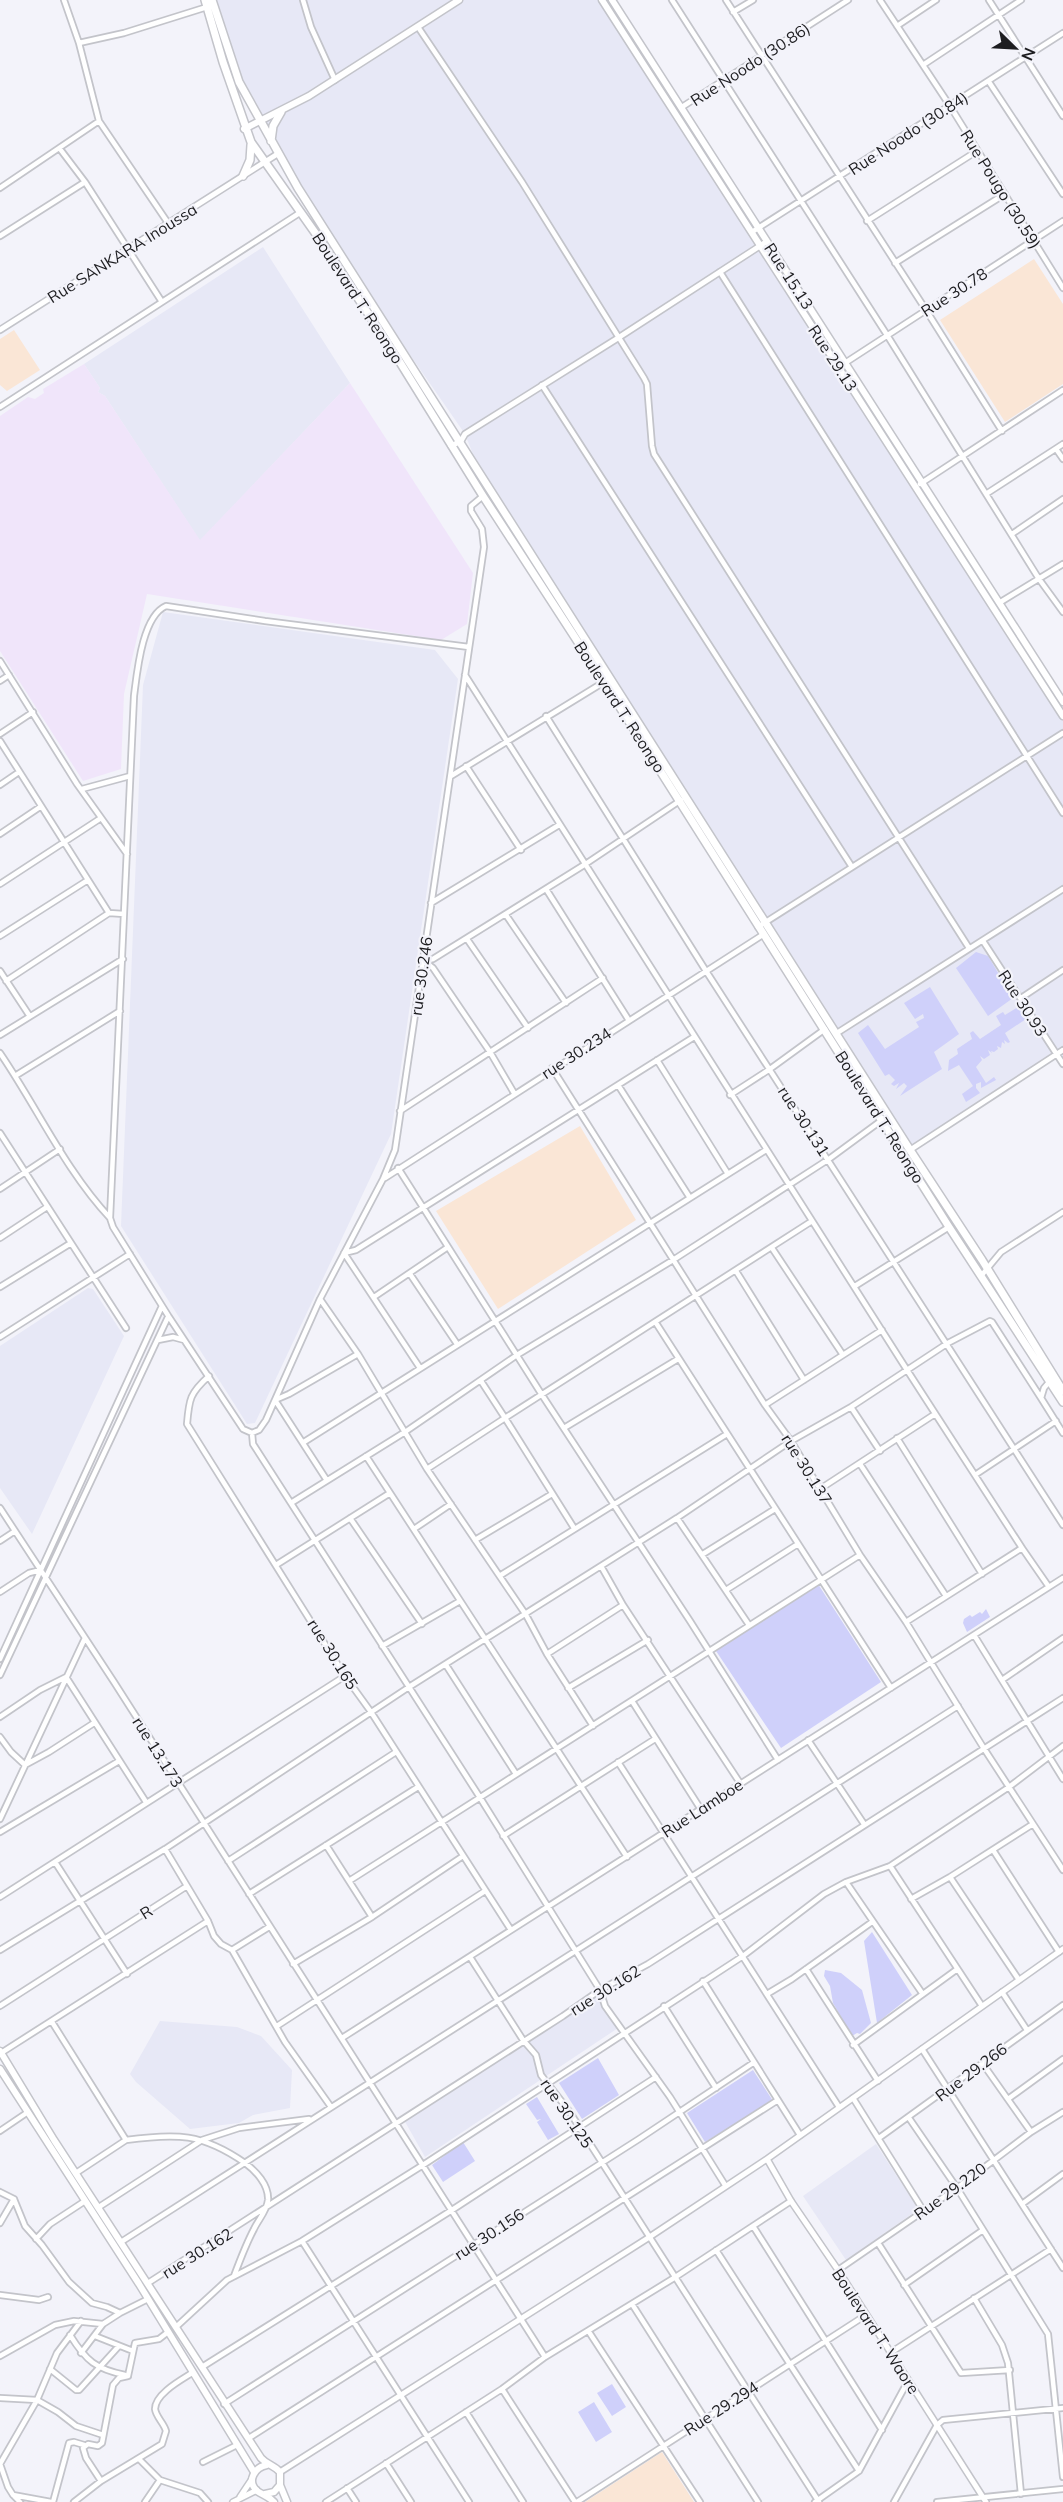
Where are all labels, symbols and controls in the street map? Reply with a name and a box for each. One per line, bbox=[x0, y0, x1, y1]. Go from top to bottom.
street label: Rue Noodo (30.86) bbox=[686, 18, 814, 110]
north arrow bbox=[985, 18, 1045, 78]
text: N bbox=[1017, 45, 1040, 64]
street label: Rue Noodo (30.84) bbox=[844, 87, 972, 179]
street label: Rue Pougo (30.59) bbox=[956, 126, 1046, 252]
street label: Rue SANKARA Inoussa bbox=[44, 199, 200, 307]
street label: Boulevard T. Reongo bbox=[308, 229, 408, 367]
street label: Rue 15.13 bbox=[760, 239, 818, 313]
street label: Rue 30.78 bbox=[917, 263, 991, 321]
street label: Rue 29.13 bbox=[804, 321, 862, 395]
street label: Boulevard T. Reongo bbox=[570, 638, 670, 776]
street label: rue 30.246 bbox=[406, 935, 436, 1017]
street label: Rue 30.93 bbox=[994, 966, 1052, 1040]
street label: rue 30.234 bbox=[537, 1023, 615, 1083]
street label: Boulevard T. Reongo bbox=[831, 1047, 929, 1187]
street label: rue 30.131 bbox=[774, 1082, 834, 1160]
street label: rue 30.137 bbox=[777, 1430, 837, 1508]
street label: rue 30.165 bbox=[303, 1615, 363, 1693]
street label: rue 13.173 bbox=[128, 1713, 188, 1791]
street label: Rue Lamboe bbox=[658, 1774, 746, 1842]
street label: R bbox=[136, 1901, 156, 1923]
street label: rue 30.162 bbox=[566, 1960, 644, 2020]
street label: Rue 29.266 bbox=[931, 2038, 1011, 2106]
street label: rue 30.125 bbox=[536, 2074, 598, 2152]
street label: Rue 29.220 bbox=[910, 2158, 990, 2224]
street label: rue 30.156 bbox=[450, 2204, 528, 2264]
street label: rue 30.162 bbox=[158, 2223, 236, 2283]
street label: Boulevard T. Waore bbox=[828, 2264, 924, 2398]
street label: Rue 29.294 bbox=[680, 2376, 762, 2439]

